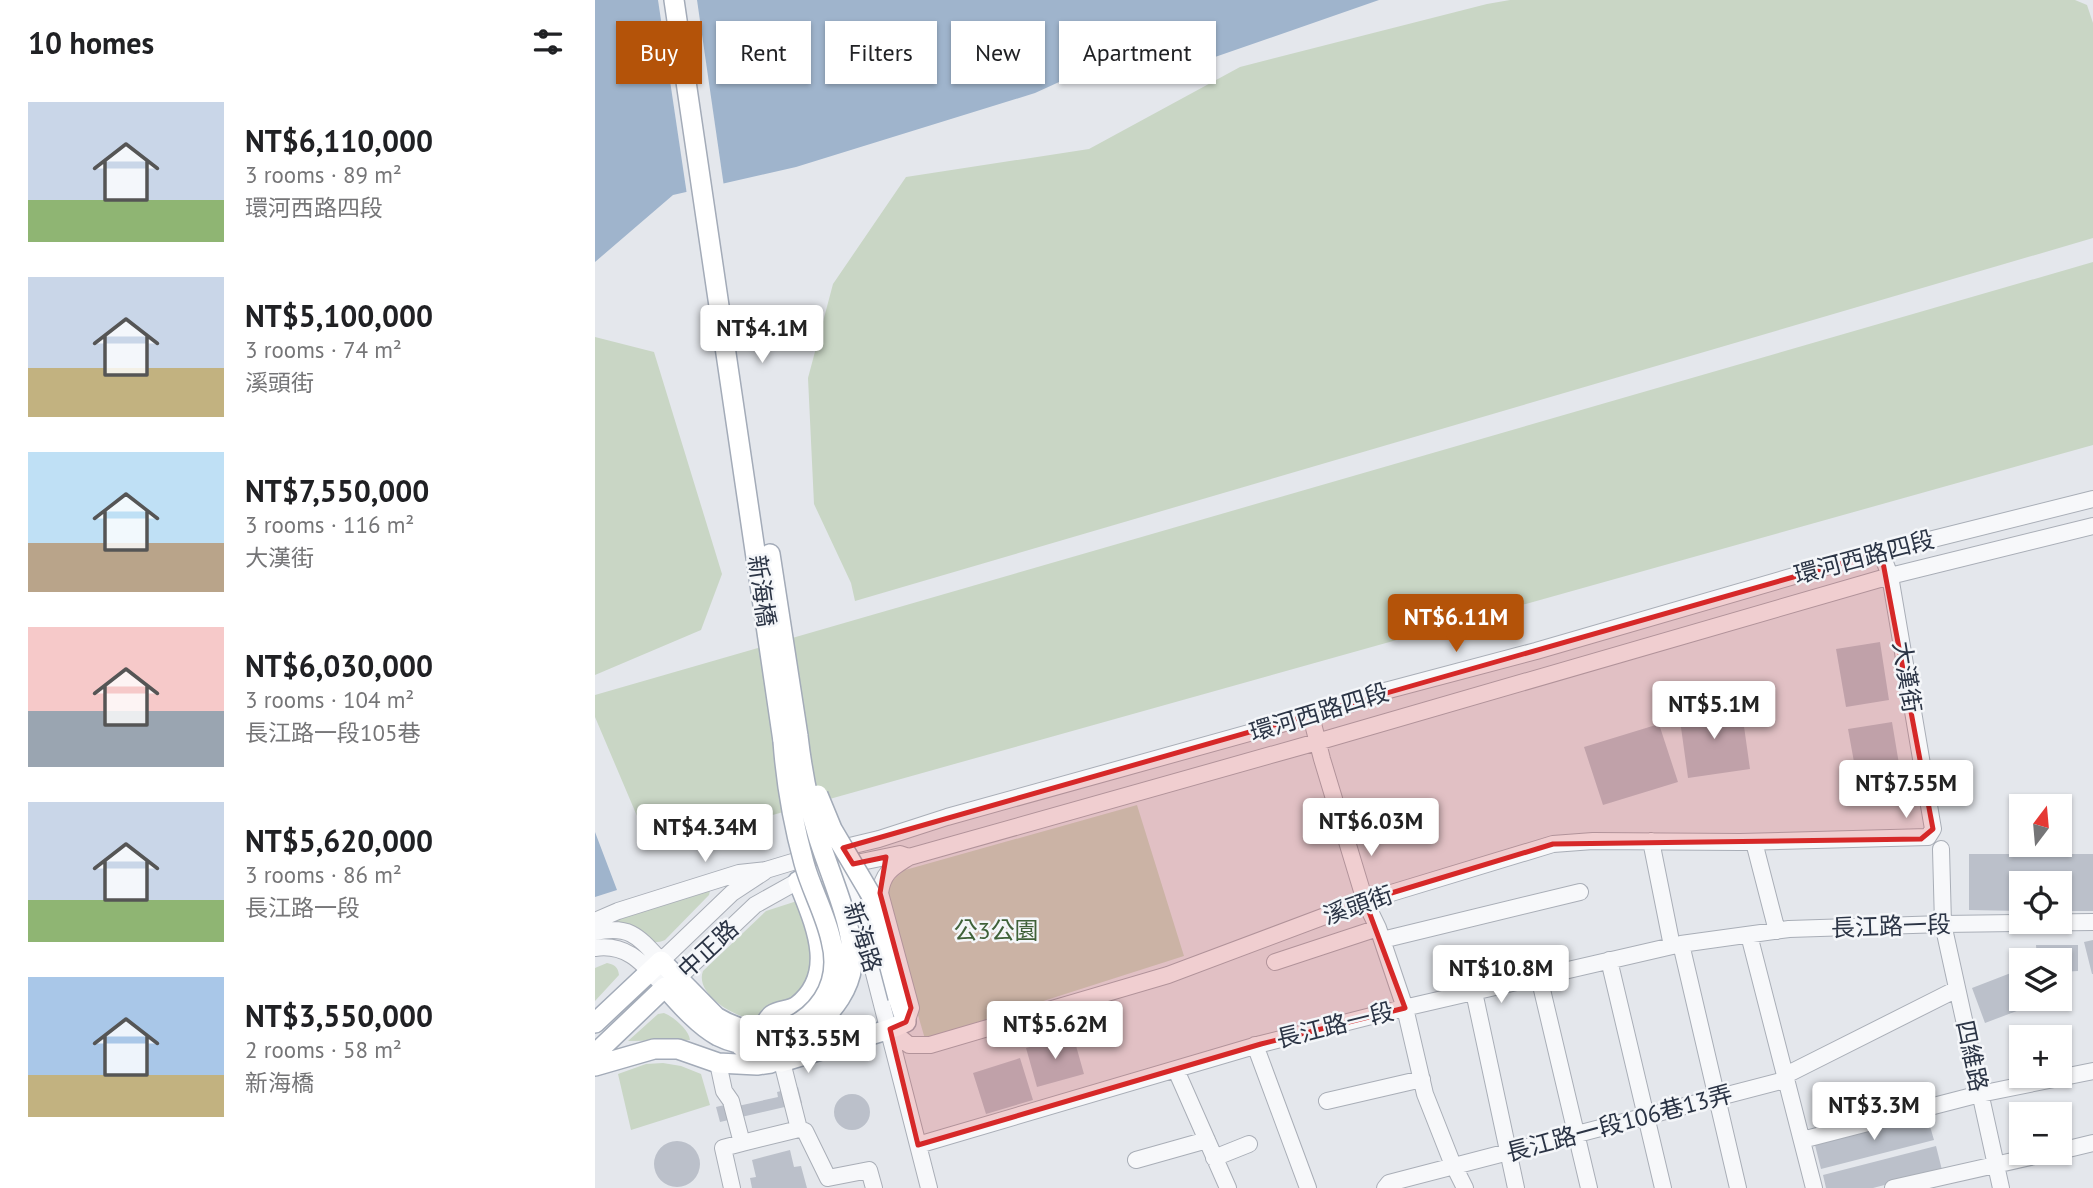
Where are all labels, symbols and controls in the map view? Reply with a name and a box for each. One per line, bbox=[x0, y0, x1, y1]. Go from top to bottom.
chip: Buy bbox=[616, 21, 702, 84]
chip: Rent bbox=[716, 21, 811, 84]
chip: Filters bbox=[825, 21, 937, 84]
chip: New bbox=[951, 21, 1045, 84]
chip: Apartment bbox=[1059, 21, 1216, 84]
text: 10 homes bbox=[28, 23, 154, 62]
icon: filters bbox=[529, 23, 567, 61]
text: NT$6,110,000 bbox=[245, 121, 433, 160]
icon: home bbox=[84, 130, 168, 214]
text: 3 rooms · 89 m² bbox=[245, 160, 402, 189]
text: 環河西路四段 bbox=[245, 193, 383, 222]
text: NT$5,100,000 bbox=[245, 296, 433, 335]
icon: home bbox=[84, 305, 168, 389]
pin: NT$4.1M bbox=[697, 306, 827, 365]
text: NT$4.1M bbox=[716, 313, 808, 342]
text: 3 rooms · 74 m² bbox=[245, 335, 402, 364]
text: 溪頭街 bbox=[245, 368, 314, 397]
text: NT$7,550,000 bbox=[245, 471, 429, 510]
icon: home bbox=[84, 480, 168, 564]
text: 3 rooms · 116 m² bbox=[245, 510, 414, 539]
street label: 環河西路四段 bbox=[1790, 523, 1938, 591]
text: 大漢街 bbox=[245, 543, 314, 572]
street label: 新海橋 bbox=[742, 553, 782, 629]
pin: NT$6.11M bbox=[1384, 594, 1528, 654]
text: NT$6.11M bbox=[1404, 602, 1508, 631]
street label: 大漢街 bbox=[1886, 639, 1928, 715]
text: NT$6,030,000 bbox=[245, 646, 433, 685]
icon: home bbox=[84, 655, 168, 739]
street label: 環河西路四段 bbox=[1246, 676, 1392, 748]
pin: NT$5.1M bbox=[1649, 682, 1779, 741]
text: 3 rooms · 104 m² bbox=[245, 685, 414, 714]
text: NT$5.1M bbox=[1668, 689, 1760, 718]
text: 長江路一段105巷 bbox=[245, 718, 421, 747]
pin: NT$7.55M bbox=[1834, 760, 1978, 820]
text: NT$7.55M bbox=[1855, 768, 1957, 797]
north arrow bbox=[2009, 794, 2072, 858]
map controls bbox=[2009, 794, 2072, 1165]
pin: NT$6.03M bbox=[1299, 798, 1443, 858]
pin: NT$4.34M bbox=[633, 804, 777, 864]
text: NT$6.03M bbox=[1319, 806, 1423, 835]
text: NT$4.34M bbox=[653, 812, 757, 841]
text: NT$5,620,000 bbox=[245, 821, 433, 860]
icon: home bbox=[84, 830, 168, 914]
text: 3 rooms · 86 m² bbox=[245, 860, 402, 889]
button: locate bbox=[2009, 871, 2072, 934]
street label: 溪頭街 bbox=[1319, 879, 1397, 931]
text: 長江路一段 bbox=[245, 893, 360, 922]
street label: 新海路 bbox=[837, 898, 889, 976]
street label: 長江路一段 bbox=[1830, 908, 1952, 944]
street label: 中正路 bbox=[671, 913, 745, 985]
park label: 公3公園 bbox=[953, 915, 1039, 946]
pin: NT$10.8M bbox=[1429, 946, 1573, 1005]
button: layers bbox=[2009, 948, 2072, 1011]
text: NT$10.8M bbox=[1449, 953, 1553, 982]
street label: 長江路一段 bbox=[1273, 995, 1397, 1055]
text: NT$3,550,000 bbox=[245, 996, 433, 1035]
pin: NT$5.62M bbox=[983, 1002, 1127, 1061]
icon: home bbox=[84, 1005, 168, 1089]
text: NT$5.62M bbox=[1003, 1009, 1107, 1038]
pin: NT$3.55M bbox=[736, 1016, 880, 1075]
street label: 四維路 bbox=[1949, 1018, 1995, 1094]
text: NT$3.55M bbox=[756, 1023, 860, 1052]
button: + bbox=[2009, 1025, 2072, 1088]
text: 2 rooms · 58 m² bbox=[245, 1035, 402, 1064]
text: 新海橋 bbox=[245, 1068, 314, 1097]
street label: 長江路一段106巷13弄 bbox=[1502, 1078, 1736, 1168]
pin: NT$3.3M bbox=[1809, 1082, 1939, 1142]
text: NT$3.3M bbox=[1828, 1090, 1920, 1119]
button: − bbox=[2009, 1102, 2072, 1165]

